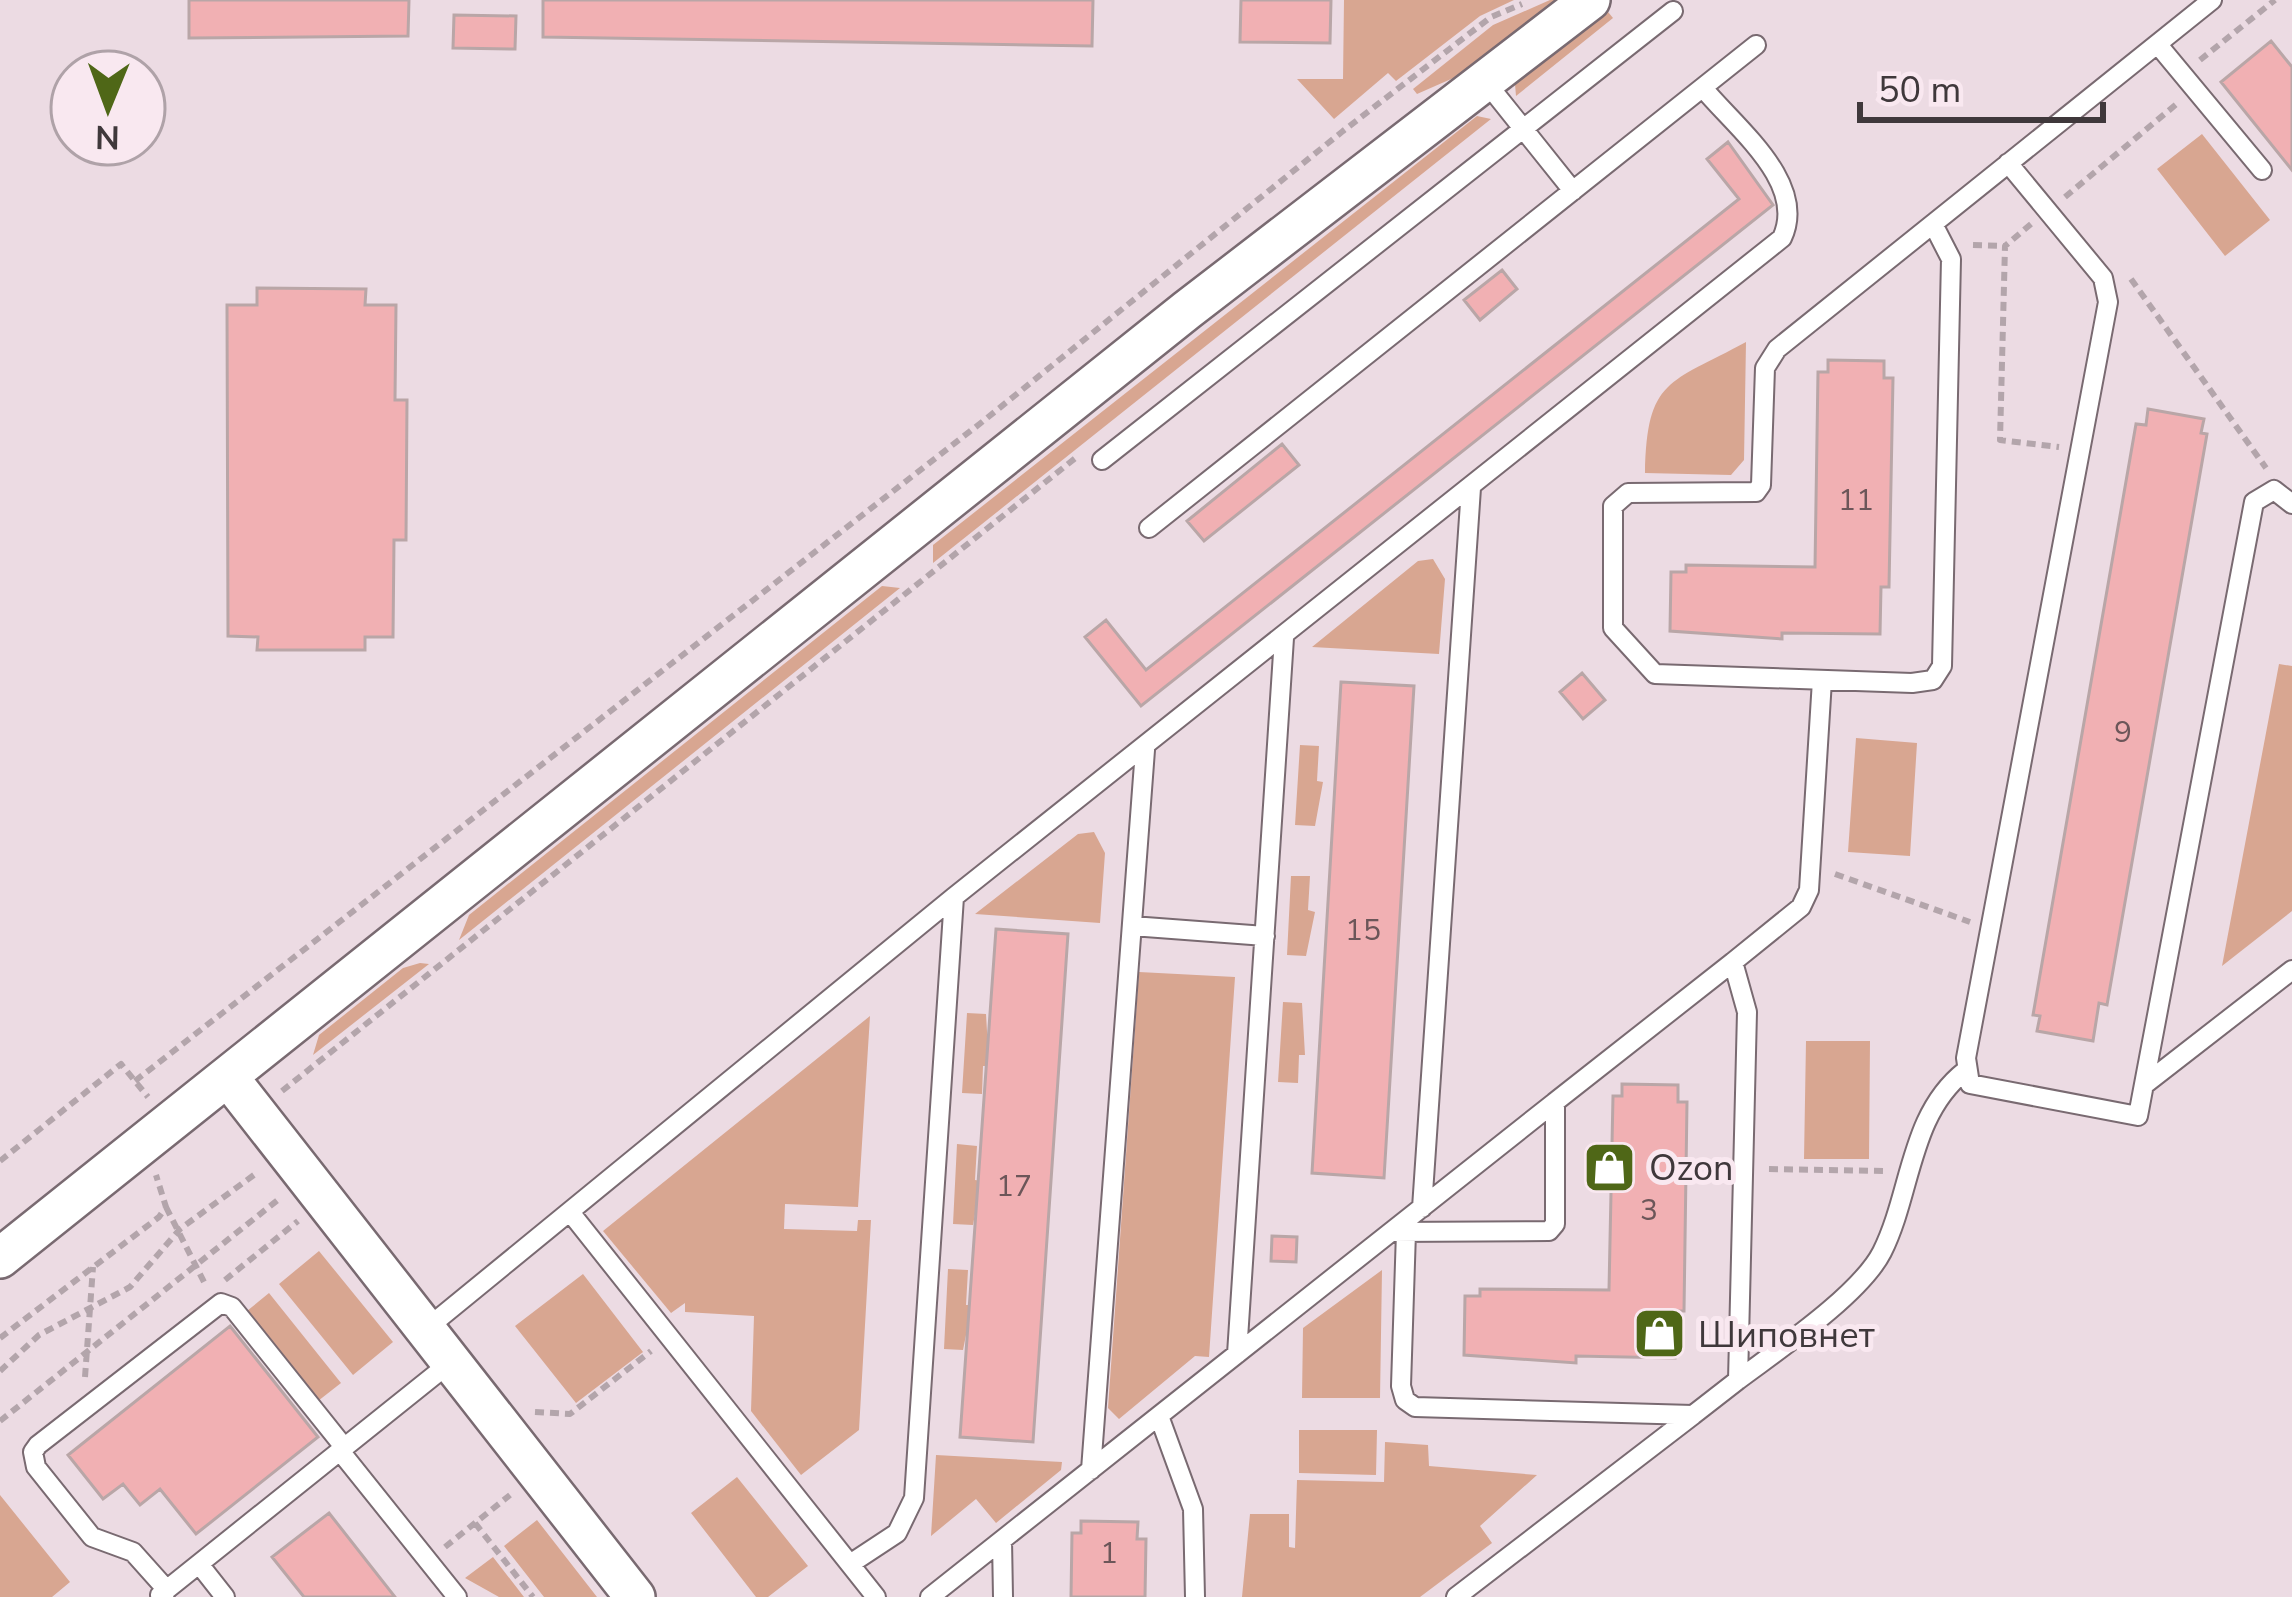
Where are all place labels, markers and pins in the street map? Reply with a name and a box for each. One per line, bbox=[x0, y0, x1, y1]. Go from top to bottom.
shop icon: Ozon bbox=[1582, 1139, 1638, 1195]
place label: Ozon bbox=[1649, 1144, 1733, 1193]
shop icon: Шиповнет bbox=[1631, 1306, 1687, 1362]
place label: Шиповнет bbox=[1698, 1311, 1875, 1360]

